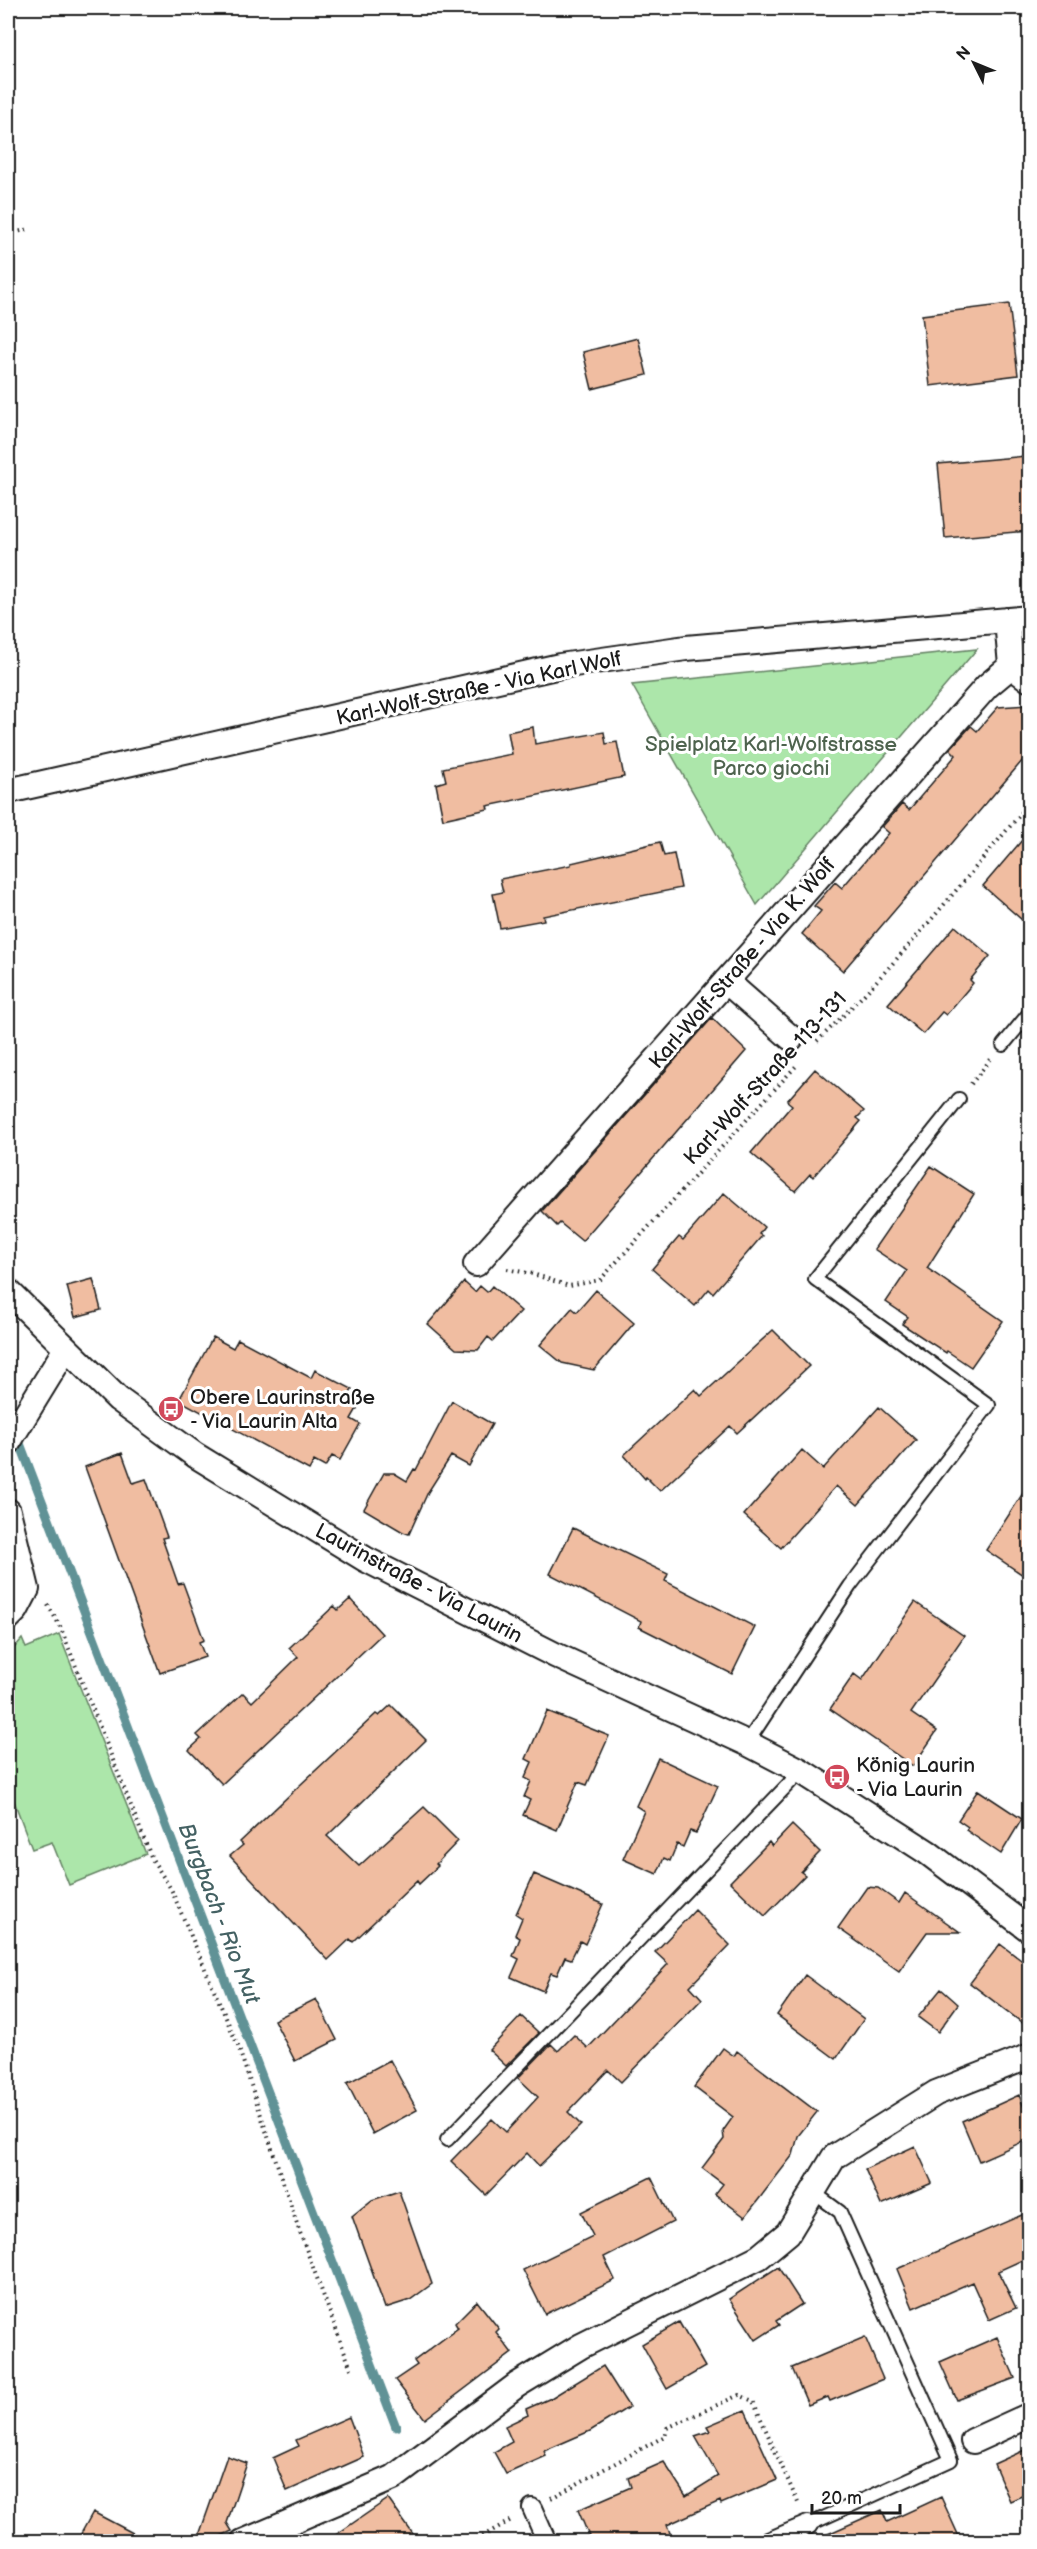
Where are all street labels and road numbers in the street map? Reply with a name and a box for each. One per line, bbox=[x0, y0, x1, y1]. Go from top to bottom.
street label: Karl-Wolf-Straße - Via Karl Wolf bbox=[334, 646, 625, 731]
street label: Karl-Wolf-Straße - Via K. Wolf bbox=[644, 852, 841, 1074]
street label: Karl-Wolf-Straße 113-131 bbox=[679, 987, 852, 1170]
street label: Laurinstraße - Via Laurin bbox=[311, 1518, 527, 1649]

